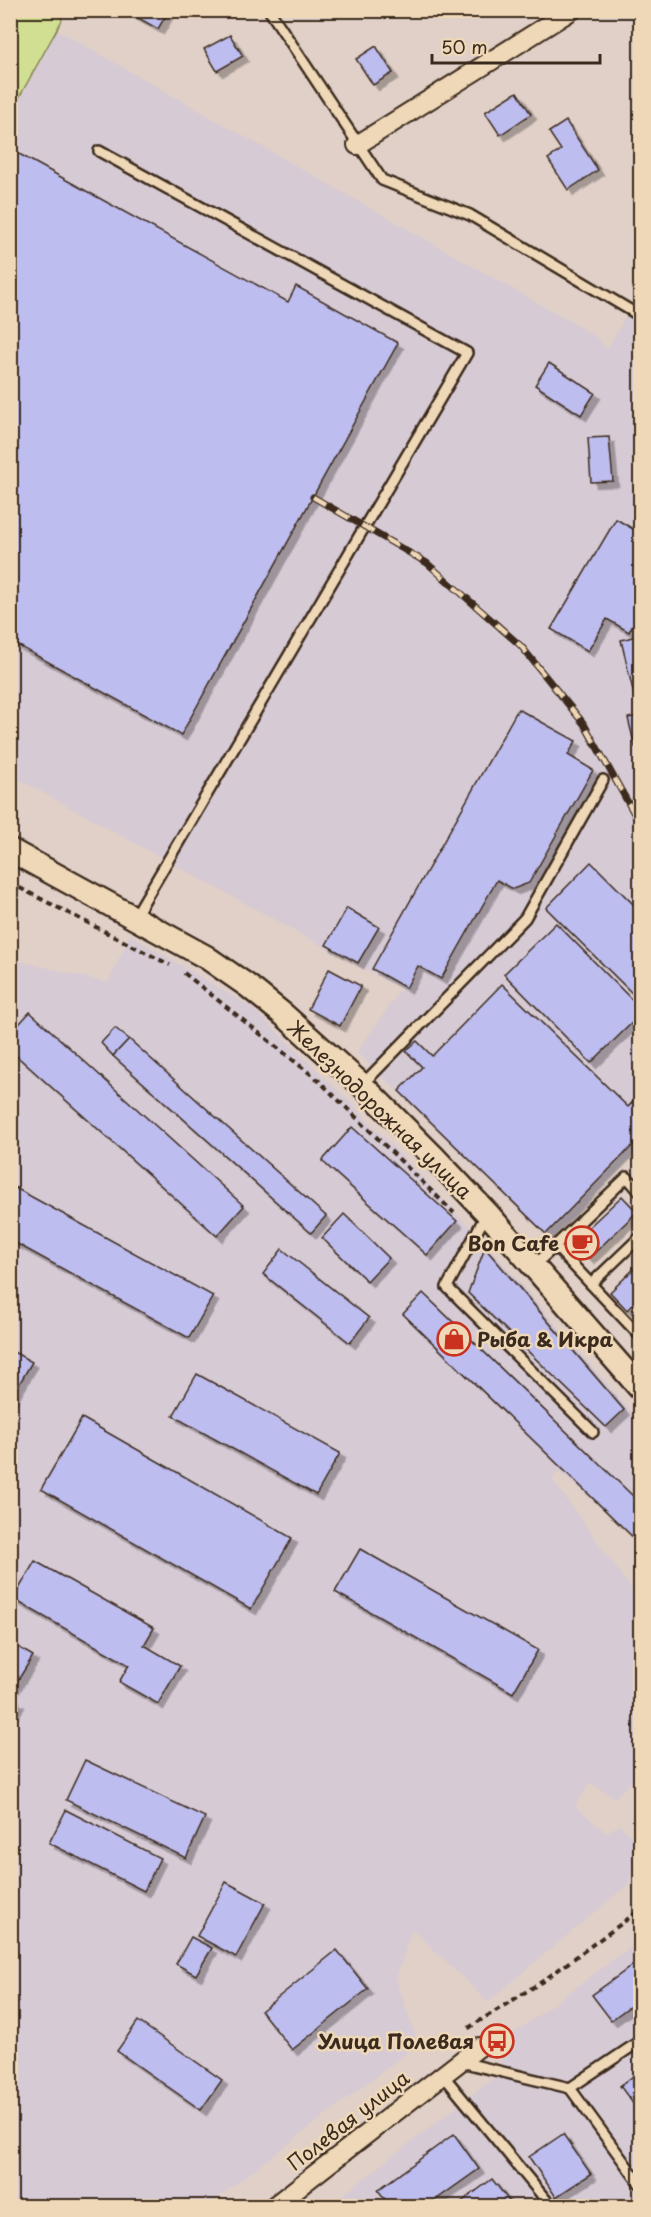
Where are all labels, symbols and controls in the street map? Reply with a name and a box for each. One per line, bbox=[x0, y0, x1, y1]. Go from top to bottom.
scale bar bbox=[432, 27, 600, 65]
text: 50 m bbox=[441, 33, 488, 60]
street label: Железнодорожная улица bbox=[281, 1013, 479, 1206]
cafe icon: Bon Cafe bbox=[564, 1225, 600, 1261]
place label: Bon Cafe bbox=[468, 1228, 559, 1258]
shop icon: Рыба & Икра bbox=[436, 1321, 472, 1357]
place label: Рыба & Икра bbox=[477, 1324, 614, 1354]
bus stop icon: Улица Полевая bbox=[479, 2023, 515, 2059]
place label: Улица Полевая bbox=[317, 2026, 474, 2056]
street label: Полевая улица bbox=[280, 2062, 416, 2177]

